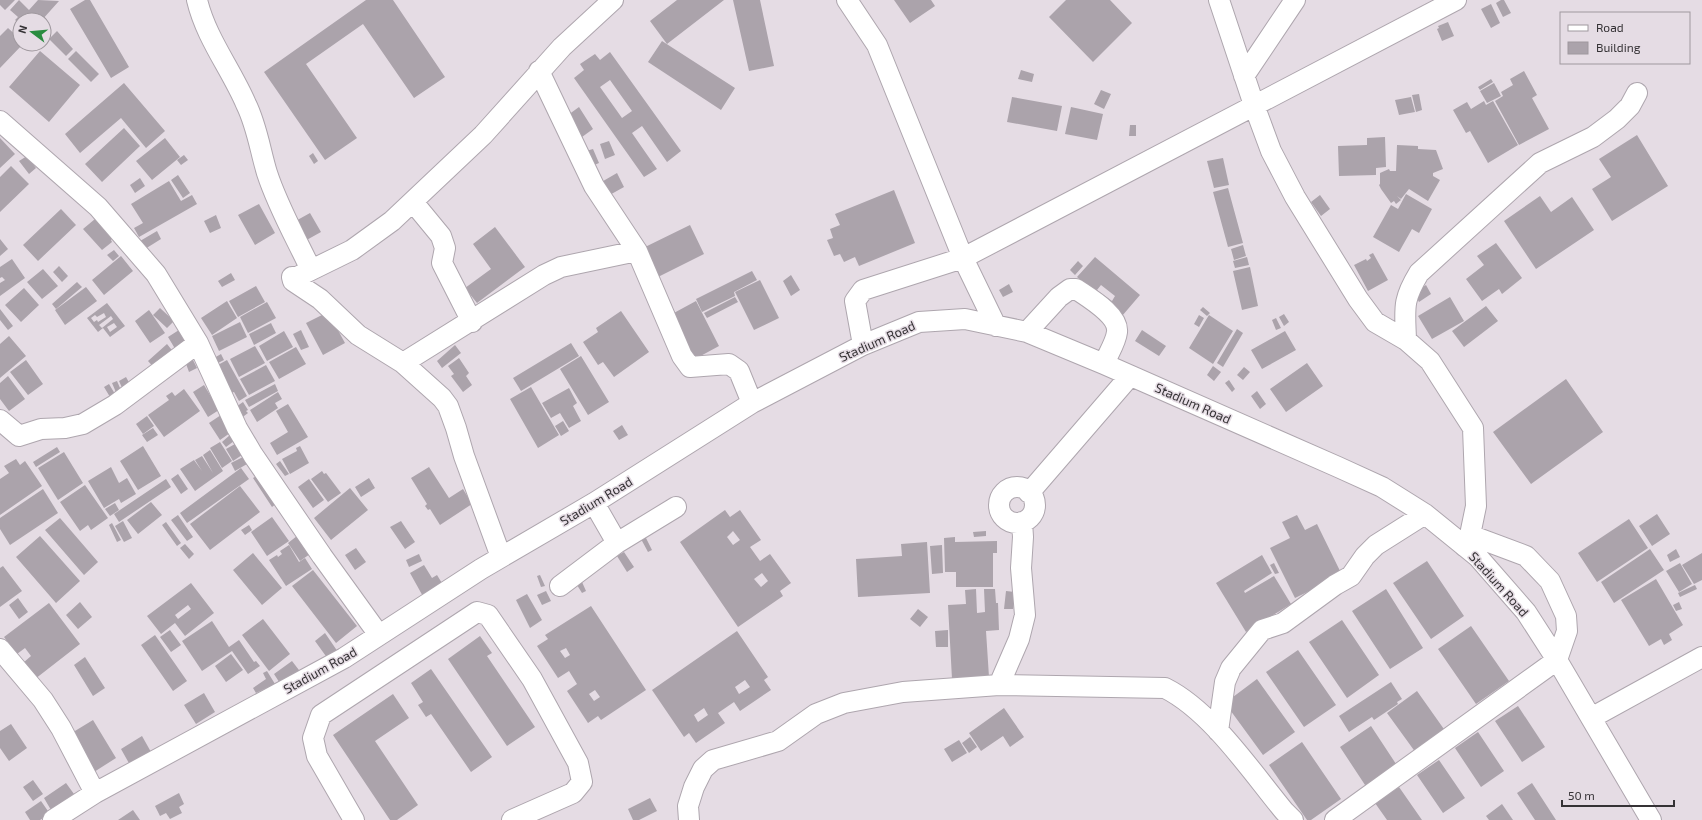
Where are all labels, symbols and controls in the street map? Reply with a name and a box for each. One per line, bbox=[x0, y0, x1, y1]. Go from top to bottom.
north arrow bbox=[12, 12, 52, 52]
legend bbox=[1560, 12, 1690, 64]
text: Road bbox=[1596, 20, 1624, 34]
text: N bbox=[15, 23, 29, 35]
text: Building bbox=[1596, 40, 1641, 54]
street label: Stadium Road bbox=[836, 317, 918, 365]
street label: Stadium Road bbox=[1152, 379, 1234, 427]
street label: Stadium Road bbox=[557, 473, 635, 529]
street label: Stadium Road bbox=[1466, 548, 1532, 620]
street label: Stadium Road bbox=[280, 643, 360, 697]
scale bar bbox=[1562, 782, 1674, 808]
text: 50 m bbox=[1568, 788, 1595, 802]

